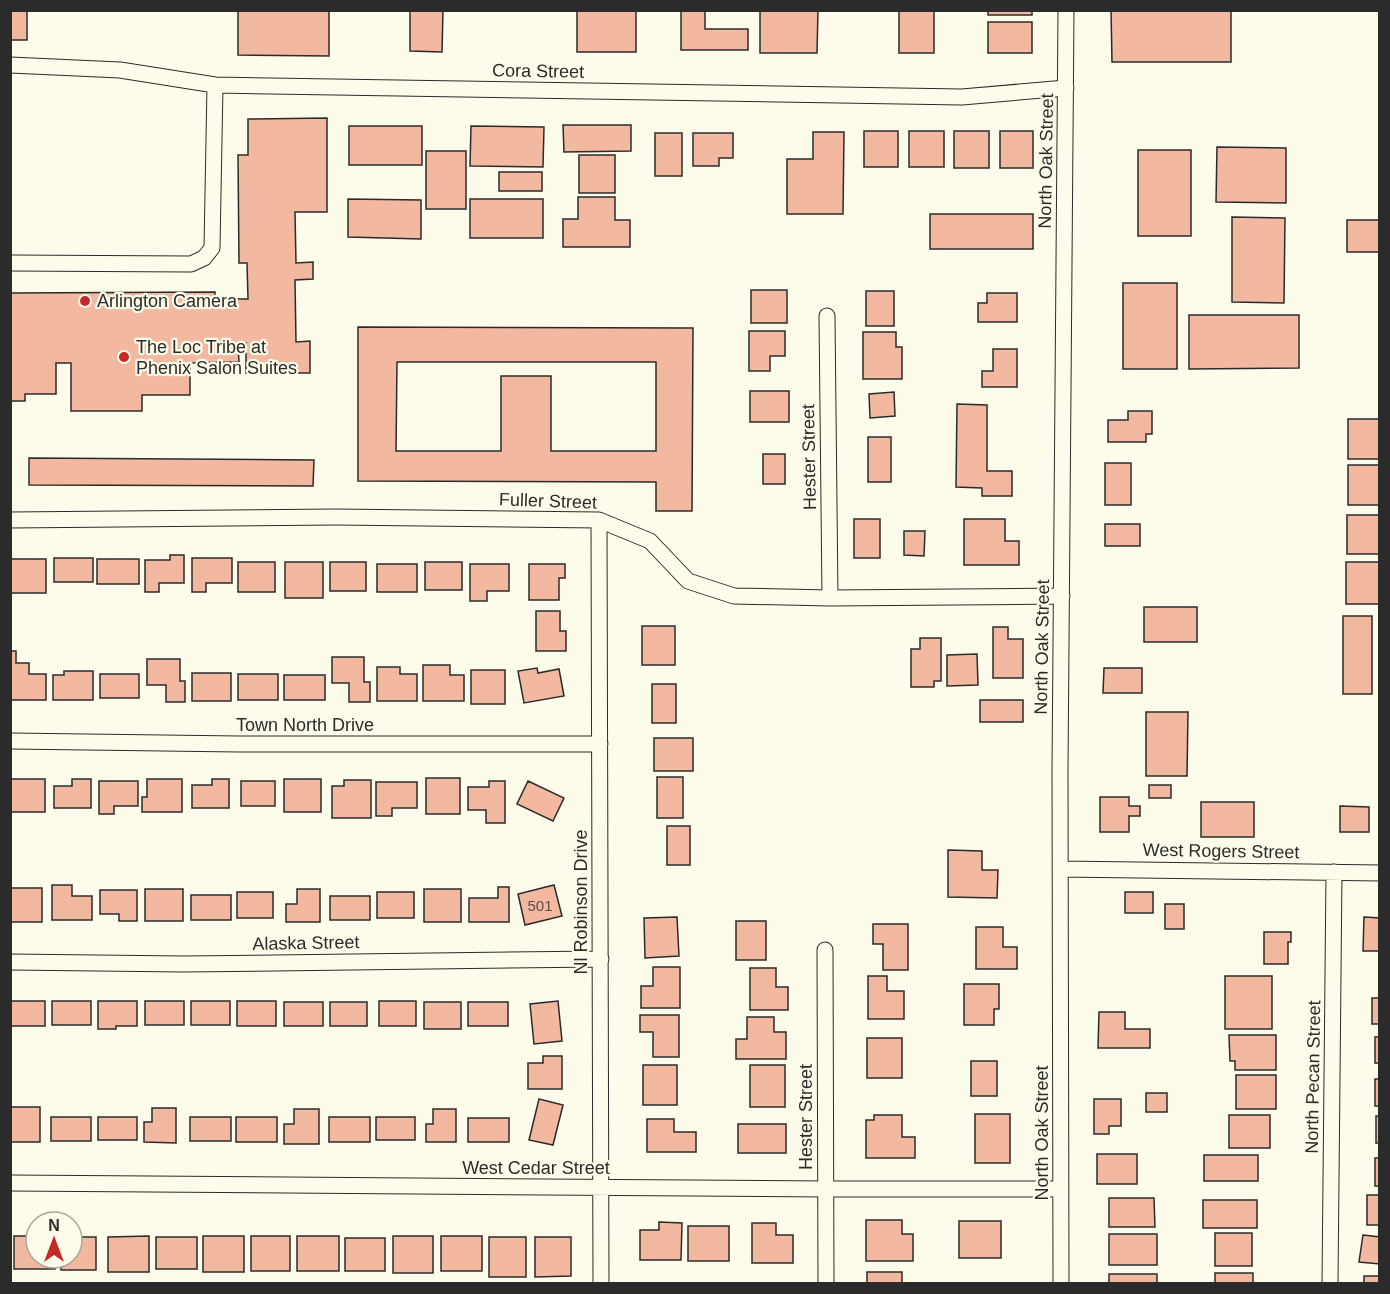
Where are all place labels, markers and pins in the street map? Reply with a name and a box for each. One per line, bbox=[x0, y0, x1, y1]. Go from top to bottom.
place label: Arlington Camera bbox=[97, 291, 238, 311]
marker: Arlington Camera bbox=[78, 294, 92, 308]
place label: The Loc Tribe at Phenix Salon Suites bbox=[136, 337, 297, 378]
marker: The Loc Tribe at Phenix Salon Suites bbox=[117, 350, 131, 364]

